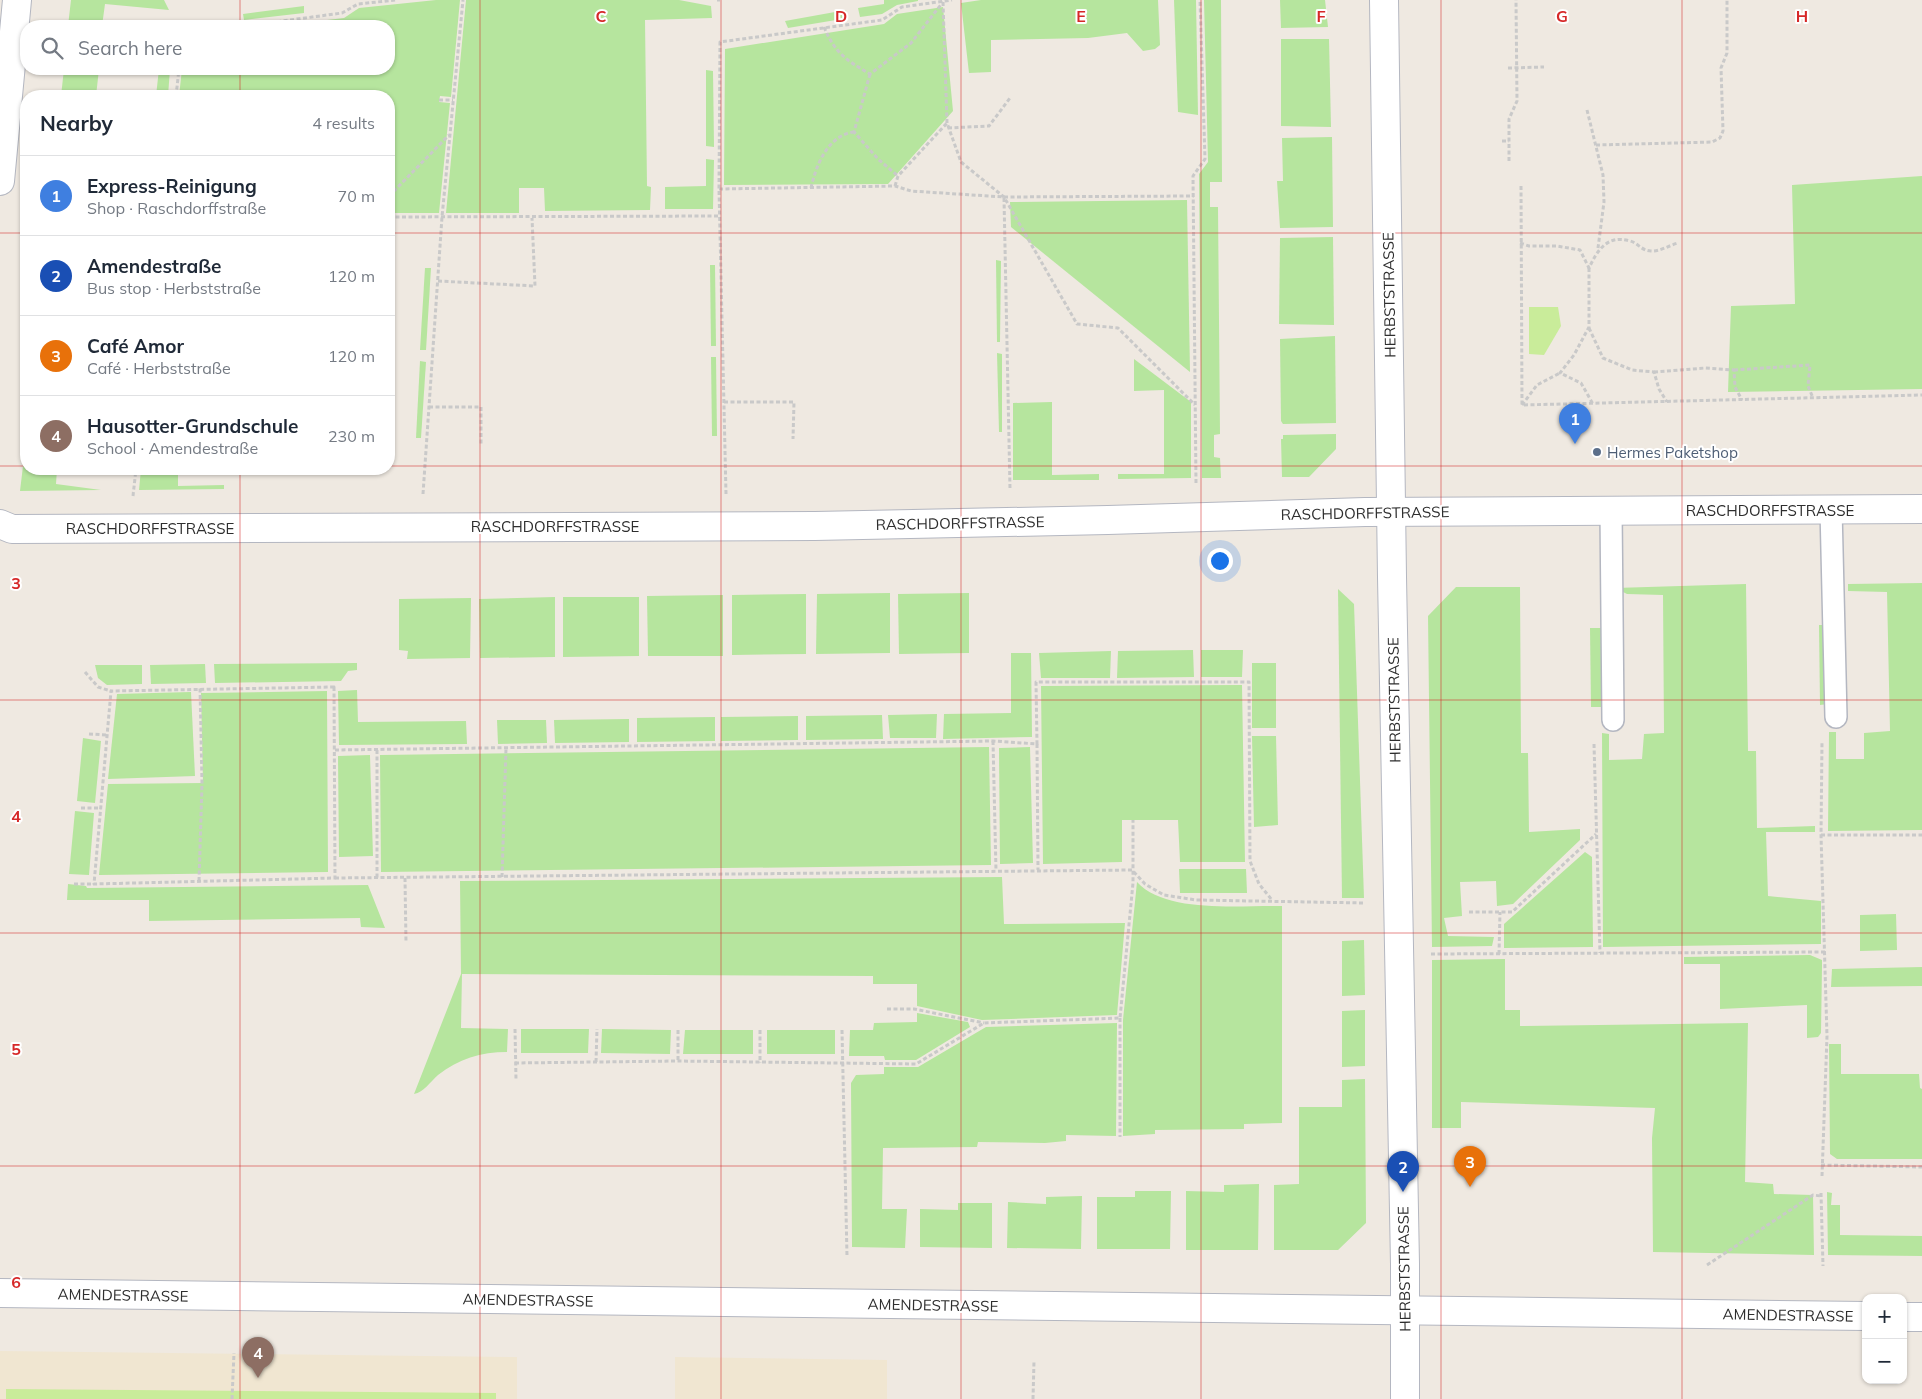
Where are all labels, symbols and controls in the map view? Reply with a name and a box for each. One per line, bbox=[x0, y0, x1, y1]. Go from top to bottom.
text: C bbox=[596, 6, 607, 26]
text: D bbox=[835, 6, 847, 26]
text: E bbox=[1076, 6, 1086, 26]
text: F bbox=[1316, 6, 1326, 26]
text: G bbox=[1556, 6, 1568, 26]
text: H bbox=[1796, 6, 1808, 26]
search box bbox=[20, 20, 395, 75]
icon: search bbox=[38, 34, 66, 62]
text: Search here bbox=[78, 36, 182, 60]
text: Nearby bbox=[40, 110, 113, 136]
text: 4 results bbox=[312, 113, 375, 133]
text: Express-Reinigung bbox=[87, 174, 257, 198]
text: 1 bbox=[51, 186, 61, 206]
text: 70 m bbox=[338, 186, 375, 206]
text: Shop · Raschdorffstraße bbox=[87, 198, 266, 218]
street label: HERBSTSTRASSE bbox=[1378, 232, 1400, 358]
text: Amendestraße bbox=[87, 254, 221, 278]
text: 2 bbox=[51, 266, 61, 286]
text: 120 m bbox=[328, 266, 375, 286]
text: Bus stop · Herbststraße bbox=[87, 278, 261, 298]
text: Café Amor bbox=[87, 334, 184, 358]
text: 3 bbox=[51, 346, 61, 366]
text: 120 m bbox=[328, 346, 375, 366]
text: Café · Herbststraße bbox=[87, 358, 231, 378]
pin: 1 bbox=[1559, 403, 1591, 444]
text: Hausotter-Grundschule bbox=[87, 414, 298, 438]
text: 4 bbox=[51, 426, 61, 446]
text: 230 m bbox=[328, 426, 375, 446]
text: School · Amendestraße bbox=[87, 438, 258, 458]
place label: Hermes Paketshop bbox=[1607, 443, 1738, 462]
marker: Hermes Paketshop bbox=[1591, 446, 1603, 458]
street label: RASCHDORFFSTRASSE bbox=[1686, 501, 1855, 520]
street label: RASCHDORFFSTRASSE bbox=[1280, 502, 1450, 524]
street label: RASCHDORFFSTRASSE bbox=[875, 512, 1045, 534]
street label: RASCHDORFFSTRASSE bbox=[471, 517, 640, 536]
street label: RASCHDORFFSTRASSE bbox=[66, 519, 235, 538]
your location bbox=[1207, 548, 1233, 574]
text: 3 bbox=[11, 573, 21, 593]
street label: HERBSTSTRASSE bbox=[1383, 637, 1405, 763]
text: 4 bbox=[11, 806, 21, 826]
text: 5 bbox=[11, 1039, 21, 1059]
pin: 3 bbox=[1454, 1146, 1486, 1187]
pin: 2 bbox=[1387, 1151, 1419, 1192]
street label: HERBSTSTRASSE bbox=[1393, 1206, 1415, 1332]
text: 6 bbox=[11, 1272, 21, 1292]
street label: AMENDESTRASSE bbox=[58, 1284, 189, 1306]
street label: AMENDESTRASSE bbox=[463, 1289, 594, 1311]
street label: AMENDESTRASSE bbox=[868, 1294, 999, 1316]
map controls bbox=[1862, 1294, 1907, 1384]
button: + bbox=[1862, 1294, 1907, 1339]
street label: AMENDESTRASSE bbox=[1723, 1304, 1854, 1326]
pin: 4 bbox=[242, 1337, 274, 1378]
button: − bbox=[1862, 1339, 1907, 1384]

